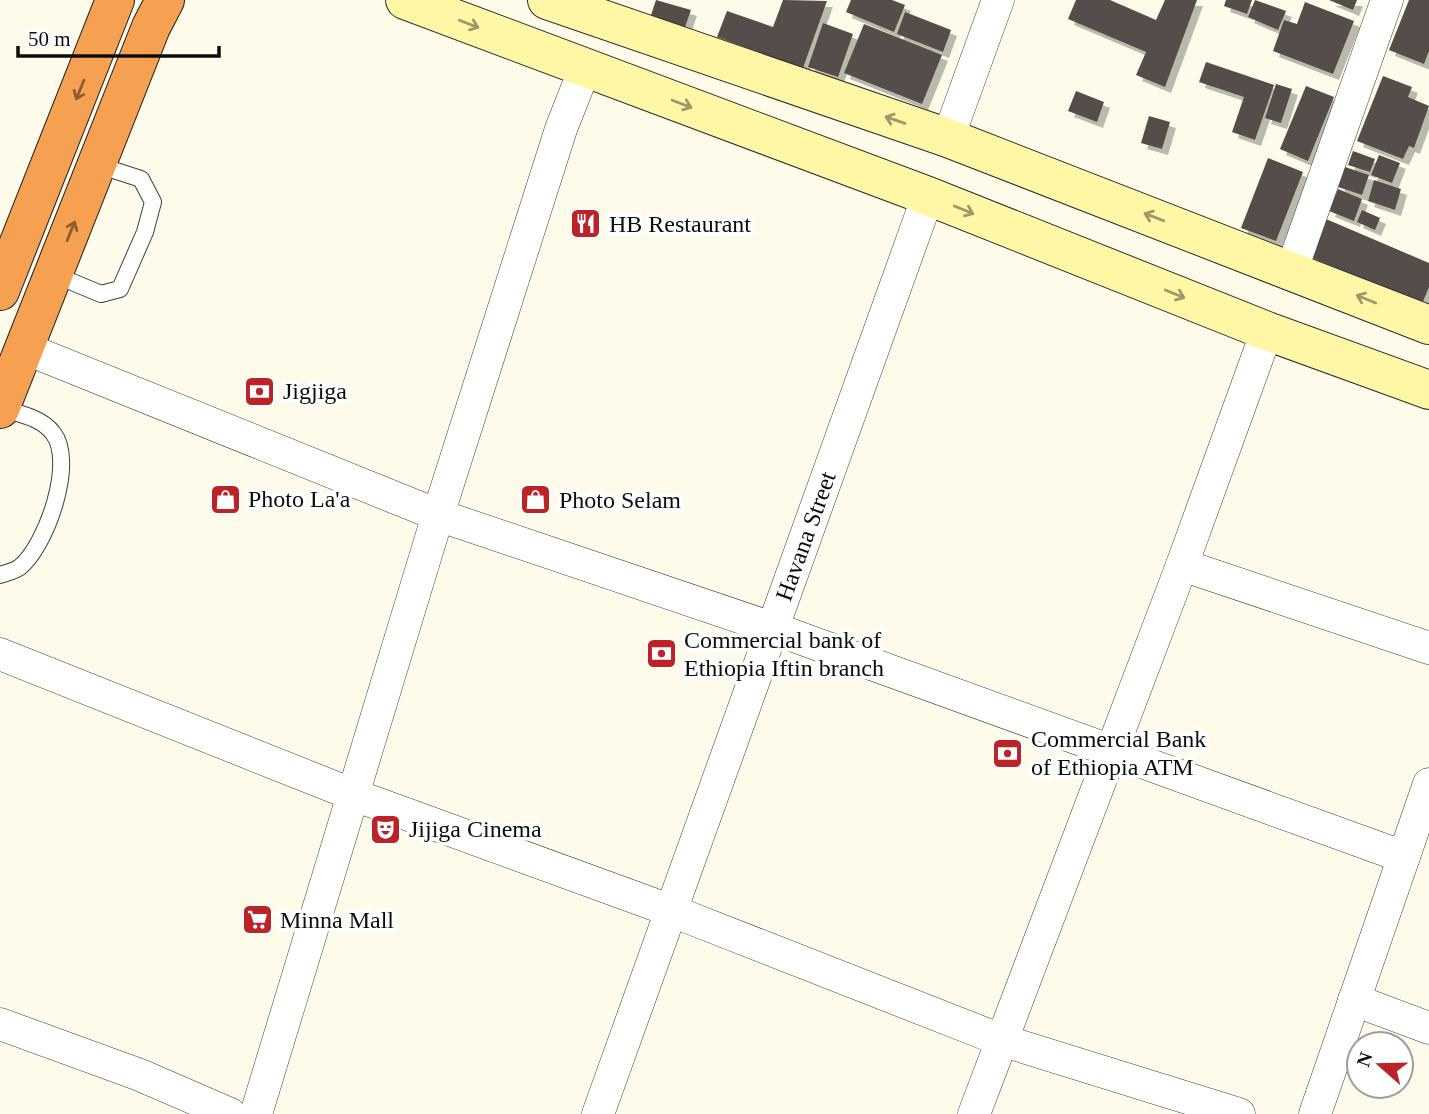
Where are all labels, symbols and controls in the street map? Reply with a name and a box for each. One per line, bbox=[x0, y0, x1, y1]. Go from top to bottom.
scale bar bbox=[18, 14, 219, 58]
one-way arrow bbox=[458, 19, 479, 32]
text: 50 m bbox=[28, 27, 71, 51]
one-way arrow bbox=[72, 79, 85, 101]
one-way arrow bbox=[670, 99, 692, 112]
one-way arrow bbox=[884, 113, 906, 125]
one-way arrow bbox=[952, 205, 974, 218]
restaurant icon: HB Restaurant bbox=[569, 207, 603, 241]
one-way arrow bbox=[1143, 209, 1165, 222]
place label: HB Restaurant bbox=[609, 211, 751, 237]
one-way arrow bbox=[65, 221, 78, 243]
one-way arrow bbox=[1164, 289, 1185, 302]
one-way arrow bbox=[1355, 292, 1377, 305]
bank icon: Jigjiga bbox=[243, 374, 277, 408]
place label: Jigjiga bbox=[283, 378, 347, 404]
street label: Havana Street bbox=[771, 468, 841, 604]
shop icon: Photo La'a bbox=[208, 482, 242, 516]
shop icon: Photo Selam bbox=[519, 483, 553, 517]
place label: Photo La'a bbox=[248, 486, 351, 512]
place label: Photo Selam bbox=[559, 487, 681, 513]
place label: Commercial bank of Ethiopia Iftin branch bbox=[684, 627, 884, 681]
bank icon: Commercial bank of Ethiopia Iftin branch bbox=[644, 637, 678, 671]
place label: Commercial Bank of Ethiopia ATM bbox=[1031, 726, 1206, 780]
bank icon: Commercial Bank of Ethiopia ATM bbox=[991, 736, 1025, 770]
theatre icon: Jijiga Cinema bbox=[369, 812, 403, 846]
place label: Jijiga Cinema bbox=[409, 816, 542, 842]
supermarket icon: Minna Mall bbox=[240, 903, 274, 937]
place label: Minna Mall bbox=[280, 907, 394, 933]
north arrow bbox=[1345, 1030, 1415, 1100]
text: N bbox=[1352, 1049, 1377, 1069]

